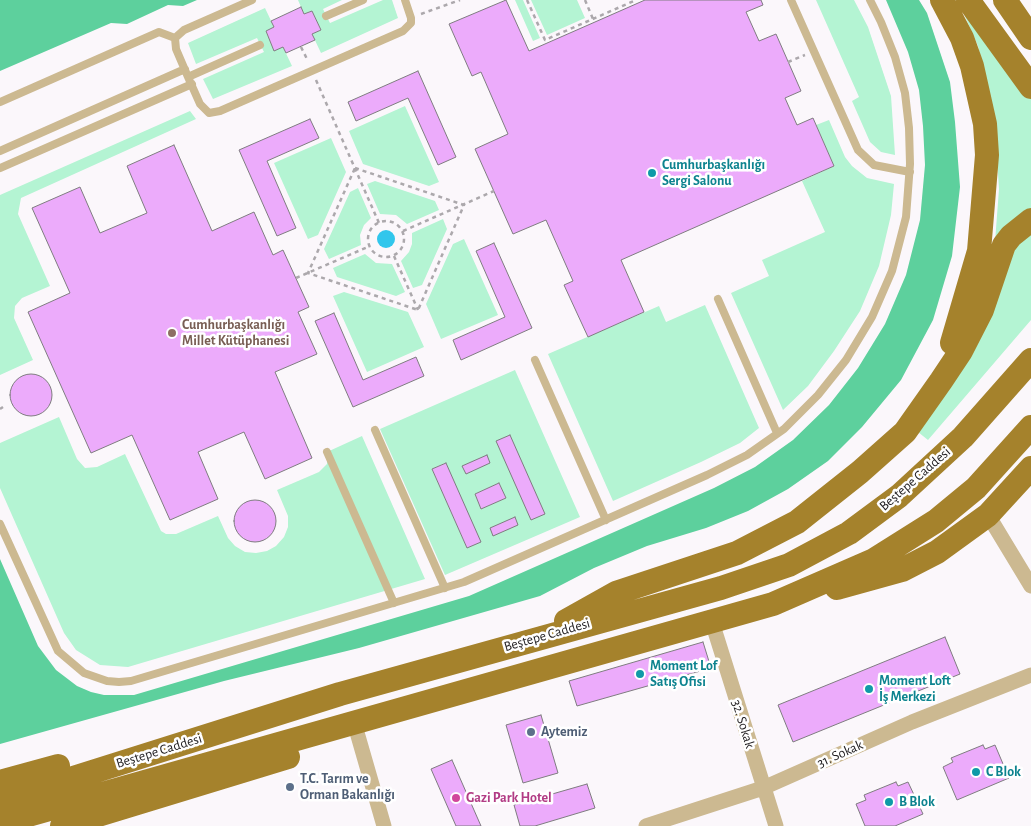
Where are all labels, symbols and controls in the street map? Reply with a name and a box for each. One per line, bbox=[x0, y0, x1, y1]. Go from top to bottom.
place label: Cumhurbaşkanlığı Sergi Salonu bbox=[662, 157, 765, 190]
marker: Cumhurbaşkanlığı Sergi Salonu bbox=[646, 167, 658, 179]
place label: Cumhurbaşkanlığı Millet Kütüphanesi bbox=[182, 317, 289, 350]
marker: Cumhurbaşkanlığı Millet Kütüphanesi bbox=[166, 327, 178, 339]
street label: Beştepe Caddesi bbox=[876, 444, 954, 514]
street label: Beştepe Caddesi bbox=[502, 615, 592, 655]
place label: Moment Lof Satış Ofisi bbox=[650, 658, 717, 690]
marker: Moment Lof Satış Ofisi bbox=[634, 668, 646, 680]
place label: Moment Loft İş Merkezi bbox=[879, 673, 951, 706]
marker: Moment Loft İş Merkezi bbox=[863, 683, 875, 695]
street label: 32. Sokak bbox=[728, 698, 758, 750]
place label: Aytemiz bbox=[541, 724, 587, 740]
marker: Aytemiz bbox=[525, 726, 537, 738]
street label: Beştepe Caddesi bbox=[114, 730, 204, 772]
street label: 31. Sokak bbox=[815, 737, 865, 771]
place label: C Blok bbox=[986, 764, 1021, 780]
marker: C Blok bbox=[970, 766, 982, 778]
place label: T.C. Tarım ve Orman Bakanlığı bbox=[300, 771, 395, 804]
marker: T.C. Tarım ve Orman Bakanlığı bbox=[284, 781, 296, 793]
place label: Gazi Park Hotel bbox=[466, 790, 552, 806]
marker: Gazi Park Hotel bbox=[450, 792, 462, 804]
place label: B Blok bbox=[899, 794, 935, 810]
marker: B Blok bbox=[883, 796, 895, 808]

